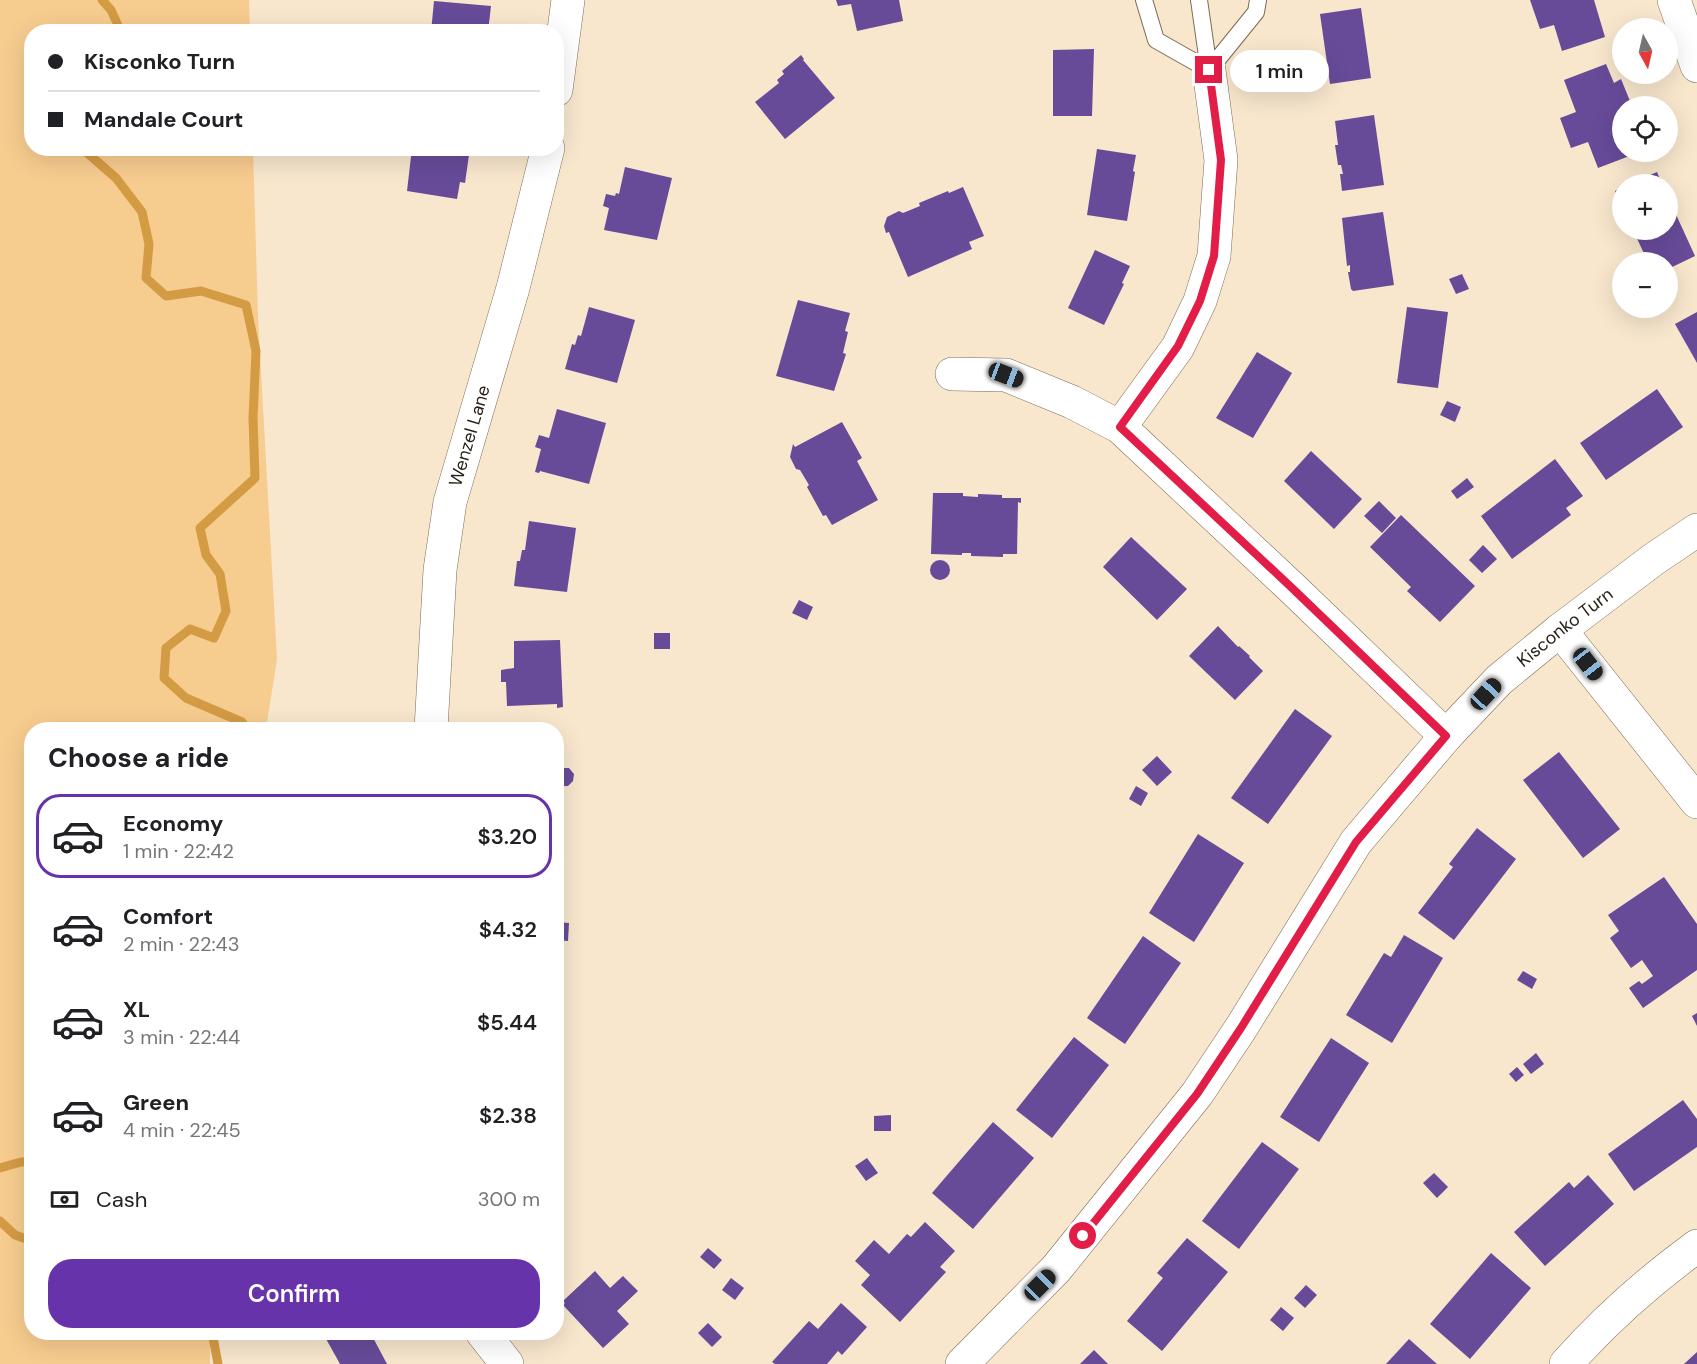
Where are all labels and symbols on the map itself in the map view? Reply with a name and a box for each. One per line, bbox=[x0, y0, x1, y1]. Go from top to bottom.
north arrow bbox=[1612, 18, 1678, 84]
callout: 1 min bbox=[1230, 49, 1329, 91]
route end bbox=[1195, 56, 1222, 83]
car bbox=[986, 360, 1026, 390]
street label: Wenzel Lane bbox=[443, 382, 496, 489]
street label: Kisconko Turn bbox=[1512, 582, 1618, 672]
car bbox=[1570, 644, 1606, 684]
car bbox=[1467, 675, 1505, 713]
route start bbox=[1069, 1222, 1096, 1249]
car bbox=[1021, 1266, 1059, 1304]

